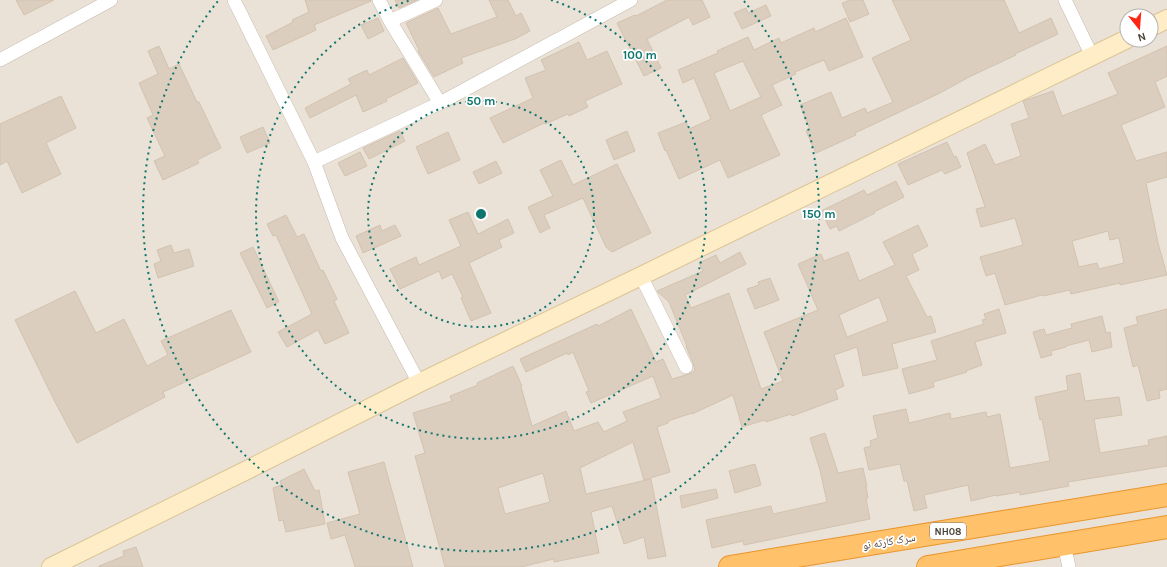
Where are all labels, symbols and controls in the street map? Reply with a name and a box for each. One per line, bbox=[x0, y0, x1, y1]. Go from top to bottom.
north arrow bbox=[1119, 8, 1159, 48]
text: N bbox=[1136, 30, 1147, 44]
text: 100 m bbox=[623, 48, 657, 62]
text: 50 m bbox=[467, 94, 496, 108]
centre of rings bbox=[474, 207, 488, 221]
text: 150 m bbox=[802, 207, 836, 221]
road number: NH08 bbox=[930, 523, 966, 539]
street label: سرک کارته نو bbox=[862, 531, 916, 552]

